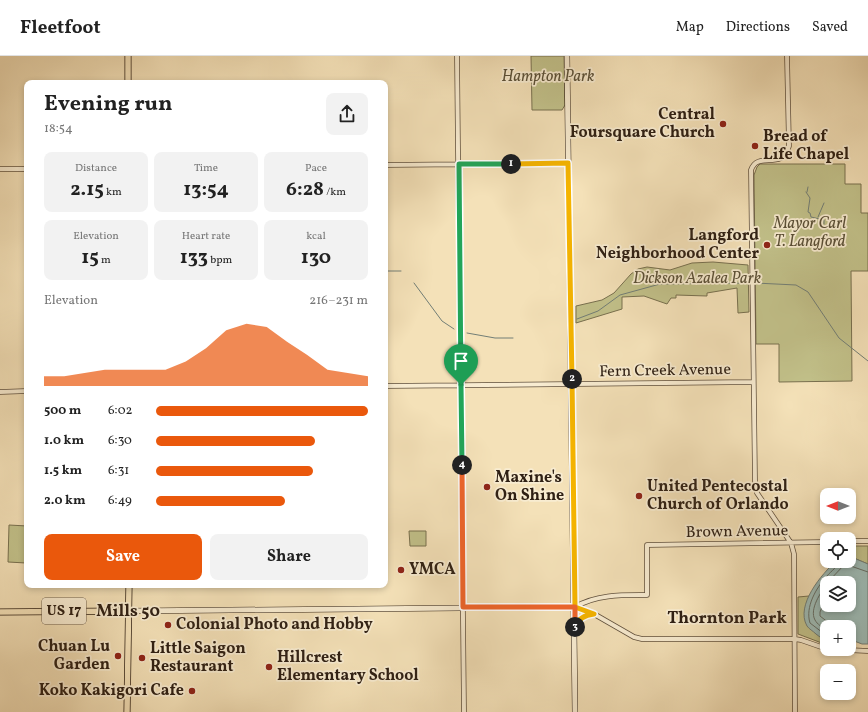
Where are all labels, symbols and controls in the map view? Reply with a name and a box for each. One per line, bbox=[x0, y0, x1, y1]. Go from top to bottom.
text: Fleetfoot bbox=[20, 15, 101, 41]
text: Map bbox=[676, 18, 704, 37]
text: Directions bbox=[726, 18, 790, 37]
text: Saved bbox=[812, 18, 848, 37]
park label: Hampton Park bbox=[502, 66, 595, 88]
text: Evening run bbox=[44, 89, 173, 120]
button: share bbox=[326, 93, 368, 135]
place label: Central Foursquare Church bbox=[570, 104, 716, 144]
marker: Central Foursquare Church bbox=[718, 119, 728, 129]
text: 18:54 bbox=[44, 120, 73, 138]
place label: Bread of Life Chapel bbox=[763, 126, 850, 166]
marker: Bread of Life Chapel bbox=[750, 141, 760, 151]
pin: 1 bbox=[501, 154, 521, 174]
text: 1 bbox=[509, 156, 513, 171]
text: Distance bbox=[75, 161, 117, 176]
text: Time bbox=[194, 161, 218, 176]
text: Pace bbox=[305, 161, 327, 176]
text: 2.15 bbox=[70, 176, 104, 204]
text: 13:54 bbox=[183, 176, 229, 204]
text: 6:28 bbox=[286, 176, 324, 204]
text: km bbox=[104, 185, 122, 200]
text: /km bbox=[324, 185, 346, 200]
park label: Mayor Carl T. Langford bbox=[773, 213, 846, 253]
place label: Langford Neighborhood Center bbox=[596, 225, 759, 265]
text: Elevation bbox=[73, 229, 119, 244]
text: Heart rate bbox=[182, 229, 230, 244]
text: kcal bbox=[306, 229, 326, 244]
marker: Langford Neighborhood Center bbox=[762, 240, 772, 250]
text: 15 bbox=[81, 244, 99, 272]
text: 133 bbox=[180, 244, 208, 272]
text: 130 bbox=[301, 244, 331, 272]
text: m bbox=[99, 253, 111, 268]
text: bpm bbox=[208, 253, 232, 268]
park label: Dickson Azalea Park bbox=[633, 268, 762, 290]
text: Elevation bbox=[44, 292, 98, 310]
text: 216–231 m bbox=[309, 292, 368, 310]
pin bbox=[444, 344, 478, 385]
icon: arrive bbox=[450, 350, 472, 372]
street label: Fern Creek Avenue bbox=[599, 359, 731, 383]
pin: 2 bbox=[562, 369, 582, 389]
text: 2 bbox=[569, 371, 575, 386]
text: 500 m bbox=[44, 402, 81, 420]
text: 6:02 bbox=[108, 402, 132, 420]
text: 1.0 km bbox=[44, 432, 84, 450]
text: 6:30 bbox=[108, 432, 132, 450]
pin: 4 bbox=[452, 455, 472, 475]
text: 4 bbox=[459, 457, 465, 472]
text: 1.5 km bbox=[44, 462, 82, 480]
text: 6:31 bbox=[108, 462, 129, 480]
place label: Maxine's On Shine bbox=[495, 467, 564, 507]
place label: United Pentecostal Church of Orlando bbox=[647, 476, 789, 516]
marker: Maxine's On Shine bbox=[482, 482, 492, 492]
north arrow bbox=[820, 488, 856, 524]
map controls bbox=[820, 488, 856, 700]
marker: United Pentecostal Church of Orlando bbox=[634, 491, 644, 501]
text: 2.0 km bbox=[44, 492, 86, 510]
text: 6:49 bbox=[108, 492, 132, 510]
street label: Brown Avenue bbox=[686, 520, 788, 544]
button: locate bbox=[820, 532, 856, 568]
button: Save bbox=[44, 534, 202, 580]
button: Share bbox=[210, 534, 368, 580]
place label: YMCA bbox=[409, 559, 456, 581]
marker: YMCA bbox=[396, 565, 406, 575]
button: layers bbox=[820, 576, 856, 612]
road number: US 17 bbox=[42, 598, 86, 624]
district label: Mills 50 bbox=[96, 600, 160, 623]
district label: Thornton Park bbox=[667, 607, 787, 630]
place label: Colonial Photo and Hobby bbox=[176, 614, 373, 636]
pin: 3 bbox=[565, 617, 585, 637]
text: 3 bbox=[572, 619, 578, 634]
marker: Colonial Photo and Hobby bbox=[163, 620, 173, 630]
button: + bbox=[820, 620, 856, 656]
place label: Chuan Lu Garden bbox=[38, 636, 110, 676]
place label: Little Saigon Restaurant bbox=[150, 638, 246, 678]
place label: Hillcrest Elementary School bbox=[277, 647, 419, 687]
marker: Chuan Lu Garden bbox=[113, 651, 123, 661]
marker: Little Saigon Restaurant bbox=[137, 653, 147, 663]
marker: Hillcrest Elementary School bbox=[264, 662, 274, 672]
button: − bbox=[820, 664, 856, 700]
place label: Koko Kakigori Cafe bbox=[39, 680, 184, 702]
marker: Koko Kakigori Cafe bbox=[187, 686, 197, 696]

